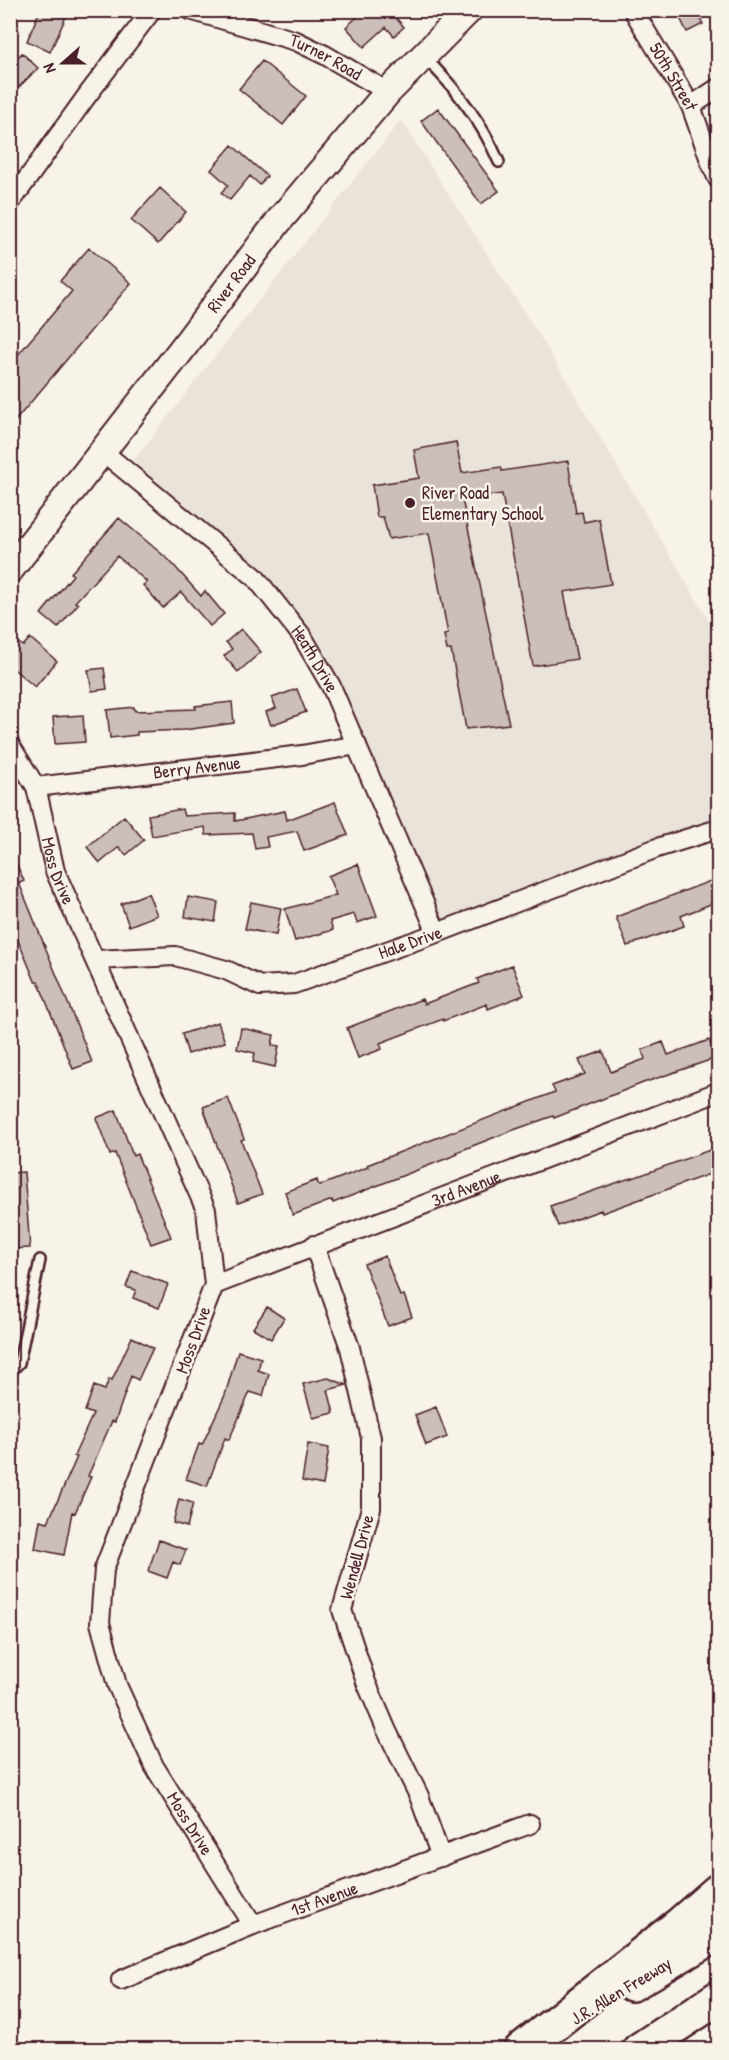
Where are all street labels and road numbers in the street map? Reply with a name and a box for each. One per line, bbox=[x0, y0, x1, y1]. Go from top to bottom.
street label: Turner Road bbox=[287, 27, 367, 86]
street label: 50th Street bbox=[644, 38, 705, 114]
street label: River Road bbox=[201, 249, 261, 318]
street label: Heath Drive bbox=[286, 619, 345, 696]
street label: Berry Avenue bbox=[152, 750, 242, 785]
street label: Moss Drive bbox=[36, 835, 81, 908]
street label: Hale Drive bbox=[375, 919, 445, 965]
street label: 3rd Avenue bbox=[428, 1163, 504, 1213]
street label: Moss Drive bbox=[169, 1303, 216, 1377]
street label: Wendell Drive bbox=[333, 1512, 380, 1602]
street label: Moss Drive bbox=[161, 1787, 219, 1860]
street label: 1st Avenue bbox=[287, 1875, 361, 1922]
street label: J.R. Allen Freeway bbox=[566, 1950, 676, 2031]

